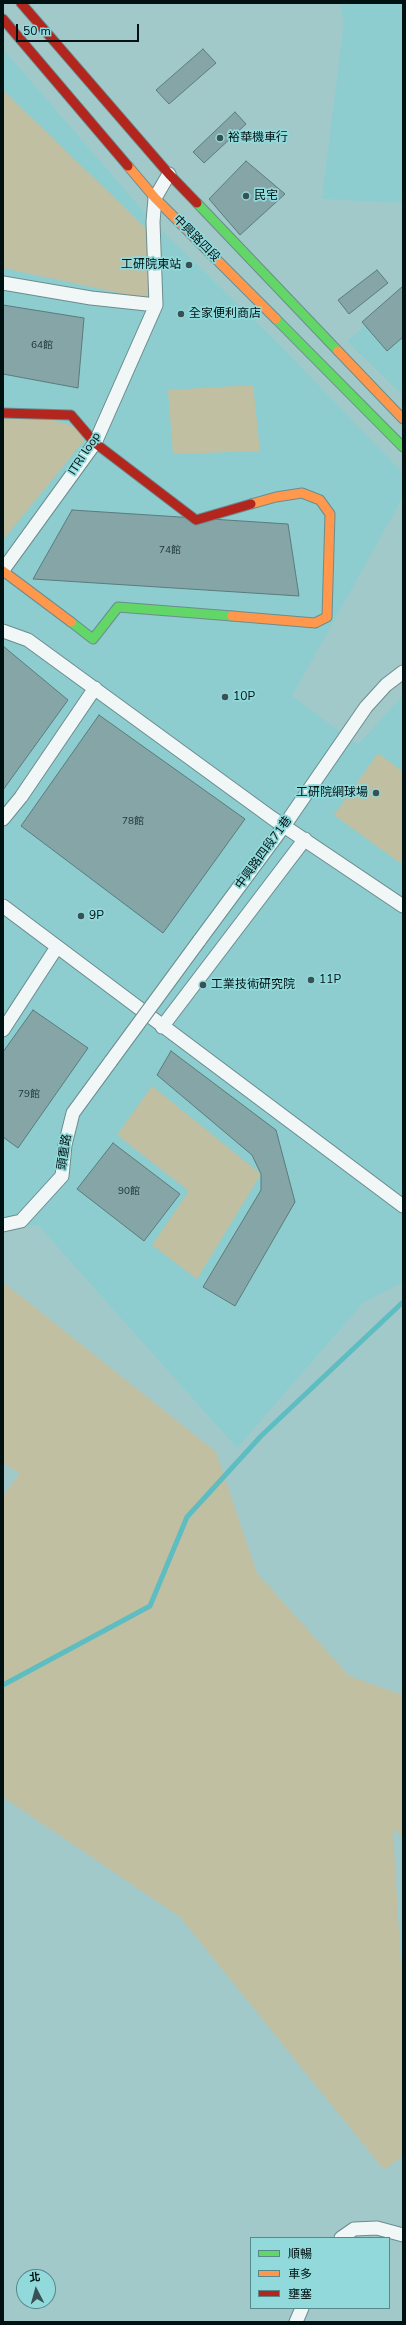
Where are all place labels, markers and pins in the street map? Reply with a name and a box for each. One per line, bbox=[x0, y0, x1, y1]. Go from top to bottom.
place label: 裕華機車行 bbox=[228, 131, 288, 145]
marker: 裕華機車行 bbox=[215, 133, 225, 143]
place label: 民宅 bbox=[254, 189, 278, 203]
marker: 民宅 bbox=[241, 191, 251, 201]
place label: 工研院東站 bbox=[121, 258, 181, 272]
marker: 工研院東站 bbox=[184, 260, 194, 270]
place label: 全家便利商店 bbox=[189, 307, 261, 321]
marker: 全家便利商店 bbox=[176, 309, 186, 319]
place label: 10P bbox=[233, 690, 255, 704]
marker: 10P bbox=[220, 692, 230, 702]
place label: 工研院網球場 bbox=[296, 786, 368, 800]
marker: 工研院網球場 bbox=[371, 788, 381, 798]
place label: 9P bbox=[89, 909, 104, 923]
marker: 9P bbox=[76, 911, 86, 921]
place label: 11P bbox=[319, 973, 341, 987]
marker: 11P bbox=[306, 975, 316, 985]
place label: 工業技術研究院 bbox=[211, 978, 295, 992]
marker: 工業技術研究院 bbox=[198, 980, 208, 990]

